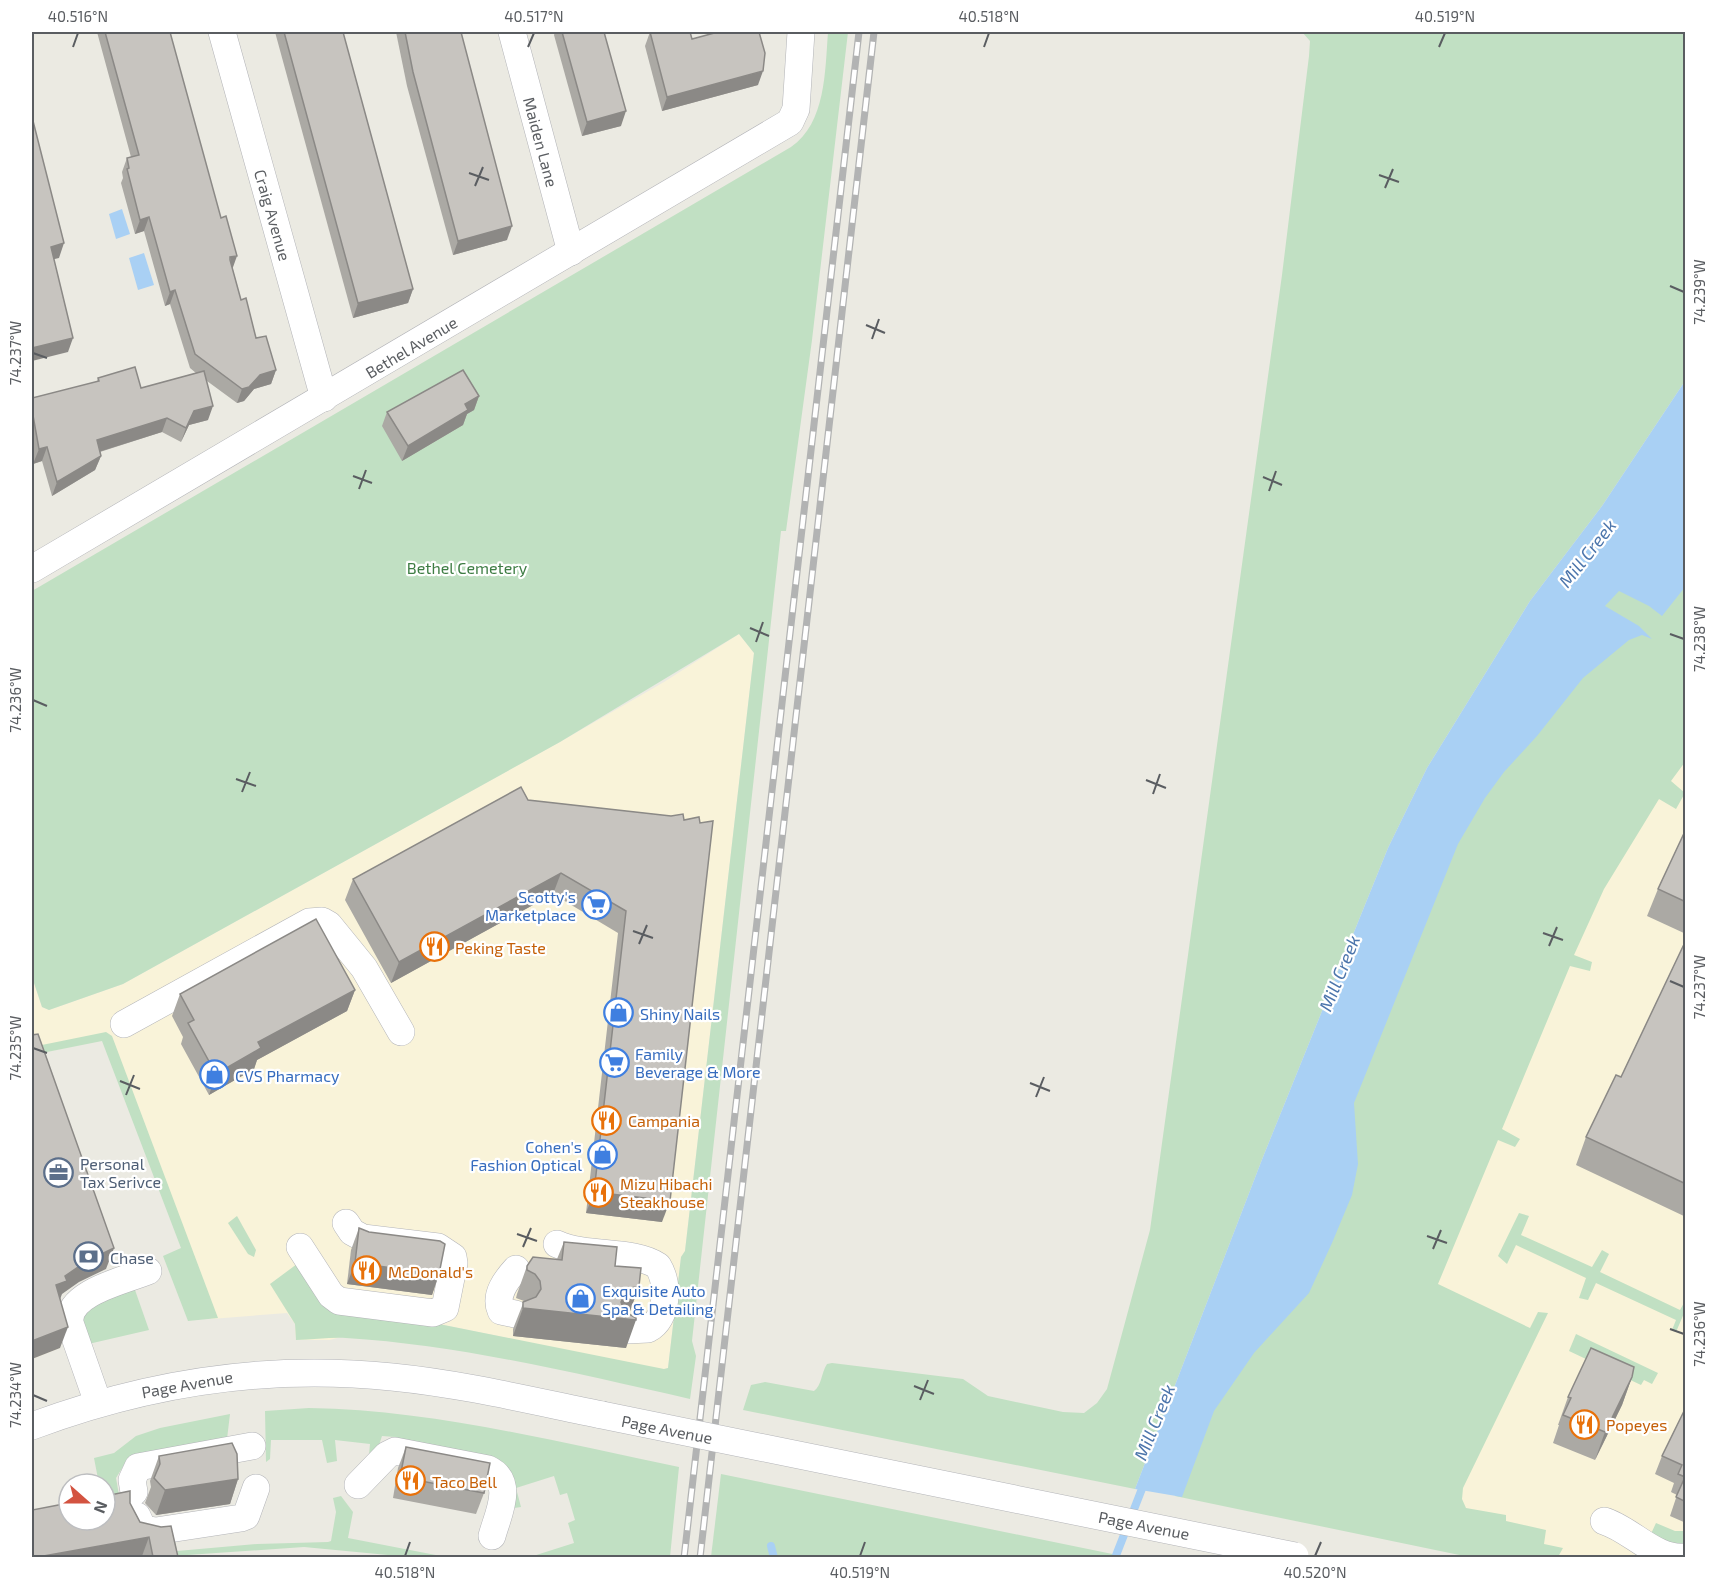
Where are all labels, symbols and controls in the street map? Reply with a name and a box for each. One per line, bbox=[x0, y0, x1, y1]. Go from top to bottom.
text: 40.516°N bbox=[48, 7, 108, 25]
text: 40.517°N bbox=[504, 7, 564, 25]
text: 40.518°N bbox=[959, 7, 1019, 25]
text: 40.519°N bbox=[1415, 7, 1475, 25]
street label: Maiden Lane bbox=[520, 95, 562, 189]
street label: Craig Avenue bbox=[251, 167, 295, 263]
text: 74.239°W bbox=[1690, 259, 1708, 325]
street label: Bethel Avenue bbox=[362, 312, 460, 382]
text: 74.237°W bbox=[6, 321, 24, 385]
water label: Mill Creek bbox=[1554, 515, 1620, 591]
park label: Bethel Cemetery bbox=[407, 558, 528, 577]
text: 74.238°W bbox=[1690, 606, 1708, 672]
text: 74.236°W bbox=[6, 667, 24, 733]
place label: Scotty's Marketplace bbox=[485, 887, 576, 924]
supermarket icon: Scotty's Marketplace bbox=[581, 889, 613, 921]
restaurant icon: Peking Taste bbox=[418, 931, 450, 963]
water label: Mill Creek bbox=[1314, 932, 1364, 1014]
place label: Peking Taste bbox=[455, 938, 546, 957]
text: 74.237°W bbox=[1690, 955, 1708, 1019]
shop icon: Shiny Nails bbox=[603, 997, 635, 1029]
place label: Shiny Nails bbox=[640, 1004, 720, 1023]
text: 74.235°W bbox=[6, 1016, 24, 1080]
place label: Family Beverage & More bbox=[635, 1044, 761, 1081]
supermarket icon: Family Beverage & More bbox=[598, 1046, 630, 1078]
shop icon: CVS Pharmacy bbox=[198, 1059, 230, 1091]
place label: CVS Pharmacy bbox=[235, 1066, 340, 1085]
restaurant icon: Campania bbox=[591, 1104, 623, 1136]
place label: Campania bbox=[628, 1111, 700, 1130]
place label: Cohen's Fashion Optical bbox=[470, 1137, 582, 1174]
shop icon: Cohen's Fashion Optical bbox=[587, 1139, 619, 1171]
place label: Personal Tax Serivce bbox=[80, 1154, 161, 1191]
office icon: Personal Tax Serivce bbox=[43, 1156, 75, 1188]
place label: Mizu Hibachi Steakhouse bbox=[620, 1174, 713, 1211]
restaurant icon: Mizu Hibachi Steakhouse bbox=[583, 1176, 615, 1208]
bank icon: Chase bbox=[73, 1241, 105, 1273]
place label: Chase bbox=[110, 1248, 154, 1267]
restaurant icon: McDonald's bbox=[351, 1255, 383, 1287]
place label: McDonald's bbox=[388, 1262, 473, 1281]
place label: Exquisite Auto Spa & Detailing bbox=[602, 1281, 714, 1318]
shop icon: Exquisite Auto Spa & Detailing bbox=[565, 1283, 597, 1315]
text: 74.236°W bbox=[1690, 1301, 1708, 1367]
text: 74.234°W bbox=[6, 1362, 24, 1428]
street label: Page Avenue bbox=[140, 1367, 234, 1401]
water label: Mill Creek bbox=[1129, 1381, 1179, 1463]
restaurant icon: Popeyes bbox=[1569, 1408, 1601, 1440]
street label: Page Avenue bbox=[620, 1411, 714, 1447]
place label: Popeyes bbox=[1606, 1415, 1667, 1434]
restaurant icon: Taco Bell bbox=[395, 1465, 427, 1497]
north arrow bbox=[57, 1472, 117, 1532]
place label: Taco Bell bbox=[432, 1472, 497, 1491]
text: N bbox=[91, 1499, 112, 1516]
street label: Page Avenue bbox=[1097, 1507, 1191, 1543]
text: 40.518°N bbox=[375, 1563, 435, 1581]
text: 40.519°N bbox=[830, 1563, 890, 1581]
text: 40.520°N bbox=[1283, 1563, 1347, 1581]

